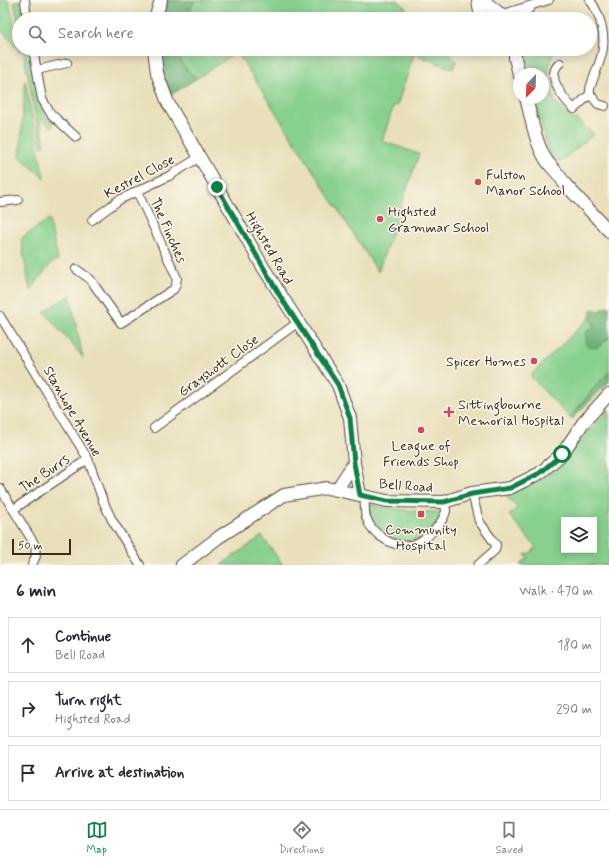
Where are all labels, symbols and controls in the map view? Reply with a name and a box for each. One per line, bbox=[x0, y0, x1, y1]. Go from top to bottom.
search box bbox=[12, 12, 597, 56]
icon: search bbox=[26, 23, 48, 45]
text: Search here bbox=[58, 24, 134, 44]
north arrow bbox=[513, 68, 549, 104]
street label: Kestrel Close bbox=[101, 151, 178, 203]
place label: Fulston Manor School bbox=[486, 166, 565, 200]
marker: Fulston Manor School bbox=[473, 177, 483, 187]
route end bbox=[208, 178, 226, 196]
street label: The Finches bbox=[146, 195, 191, 266]
place label: Highsted Grammar School bbox=[388, 203, 489, 237]
street label: Highsted Road bbox=[239, 209, 297, 289]
marker: Highsted Grammar School bbox=[375, 214, 385, 224]
street label: Grayshott Close bbox=[175, 331, 262, 401]
place label: Spicer Homes bbox=[446, 353, 526, 371]
marker: Spicer Homes bbox=[529, 356, 539, 366]
street label: Stanhope Avenue bbox=[39, 363, 105, 460]
place label: Sittingbourne Memorial Hospital bbox=[458, 396, 564, 430]
marker: Sittingbourne Memorial Hospital bbox=[443, 406, 455, 418]
marker: League of Friends Shop bbox=[416, 425, 426, 435]
place label: League of Friends Shop bbox=[383, 437, 459, 471]
route start bbox=[553, 445, 571, 463]
street label: The Burrs bbox=[16, 450, 74, 497]
street label: Bell Road bbox=[378, 475, 433, 497]
marker: Community Hospital bbox=[416, 509, 426, 519]
map controls bbox=[561, 517, 597, 553]
button: layers bbox=[561, 517, 597, 553]
place label: Community Hospital bbox=[385, 521, 457, 555]
scale bar bbox=[12, 537, 71, 556]
text: 50 m bbox=[18, 539, 43, 553]
text: 6 min bbox=[16, 580, 56, 602]
text: Walk · 470 m bbox=[519, 583, 593, 600]
text: Continue bbox=[55, 627, 111, 647]
icon: ahead bbox=[17, 634, 39, 656]
text: 180 m bbox=[557, 637, 592, 654]
text: Bell Road bbox=[55, 647, 105, 664]
text: Turn right bbox=[55, 691, 122, 711]
icon: right bbox=[17, 698, 39, 720]
text: 290 m bbox=[556, 701, 592, 718]
text: Highsted Road bbox=[55, 711, 130, 728]
icon: arrive bbox=[17, 762, 39, 784]
text: Arrive at destination bbox=[55, 763, 184, 783]
tab: Map bbox=[86, 819, 108, 857]
tab: Directions bbox=[279, 819, 324, 857]
tab: Saved bbox=[496, 819, 523, 857]

